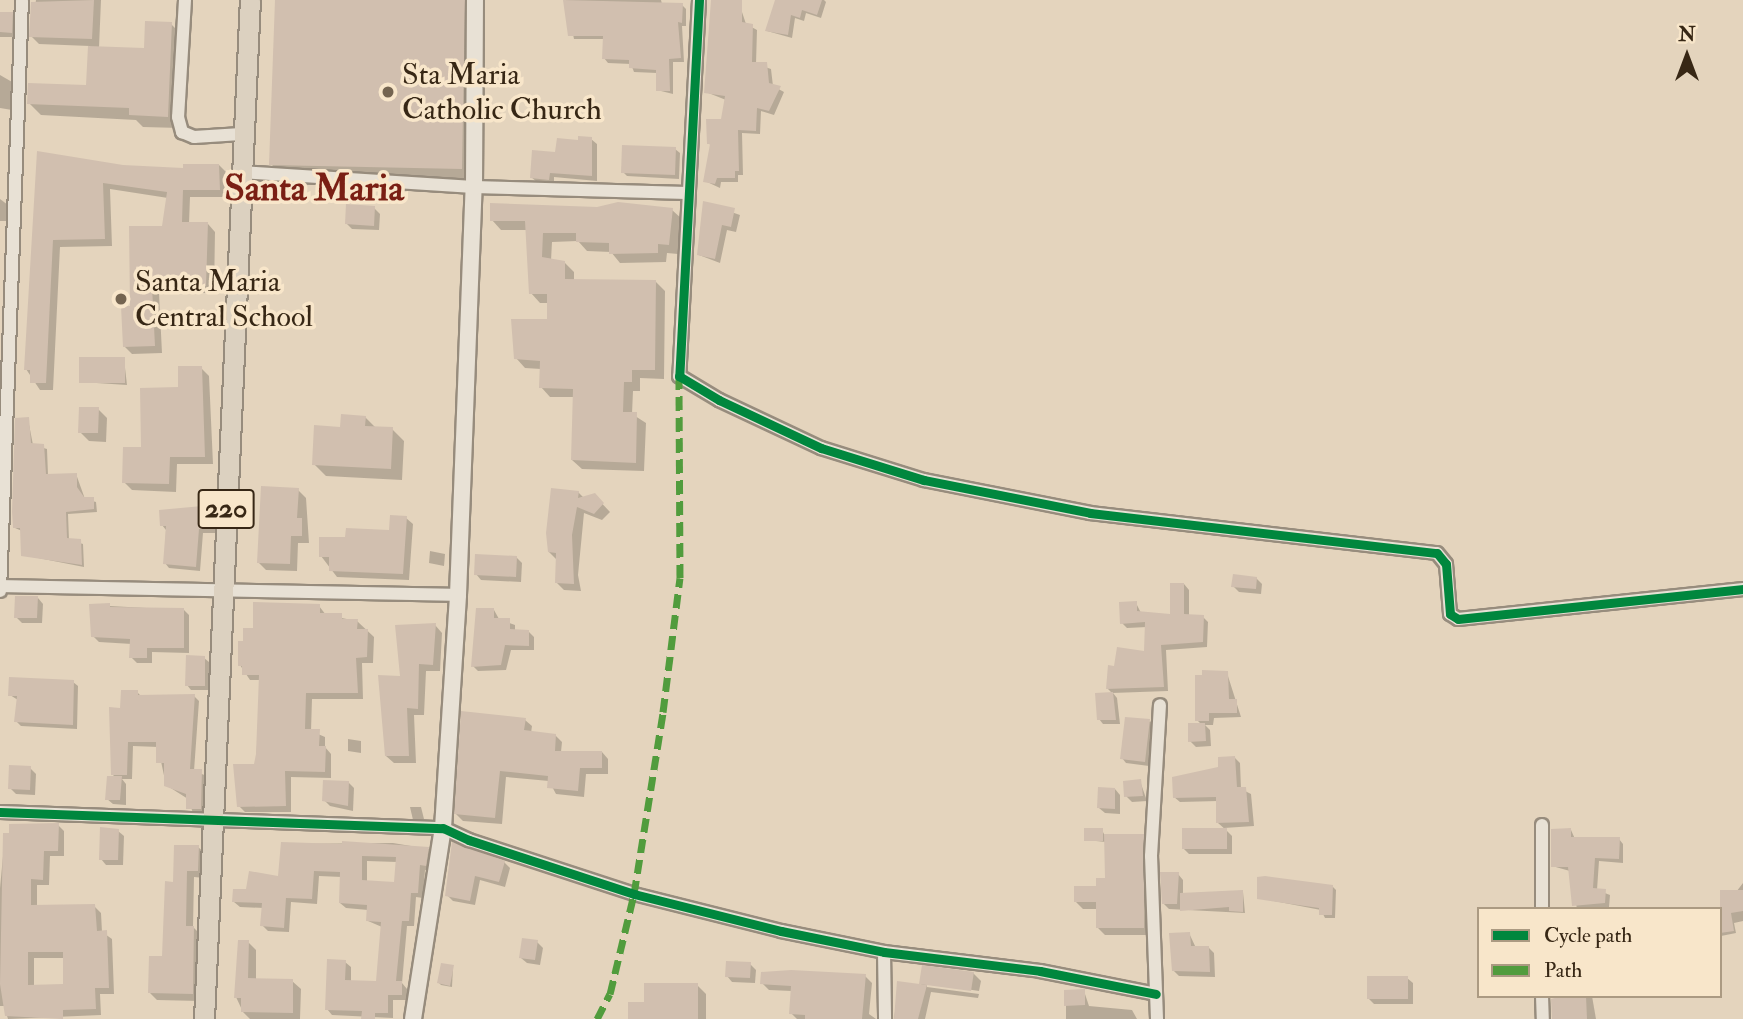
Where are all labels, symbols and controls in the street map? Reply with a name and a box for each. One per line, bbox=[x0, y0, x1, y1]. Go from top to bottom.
north arrow bbox=[1652, 21, 1722, 91]
text: N bbox=[1678, 23, 1696, 47]
place label: Sta Maria Catholic Church bbox=[402, 57, 602, 127]
marker: Sta Maria Catholic Church bbox=[380, 84, 396, 100]
district label: Santa Maria bbox=[224, 167, 404, 211]
place label: Santa Maria Central School bbox=[135, 264, 313, 334]
marker: Santa Maria Central School bbox=[113, 291, 129, 307]
road number: 220 bbox=[196, 484, 256, 534]
legend bbox=[1477, 907, 1722, 998]
text: Cycle path bbox=[1544, 922, 1632, 949]
text: Path bbox=[1544, 957, 1582, 984]

